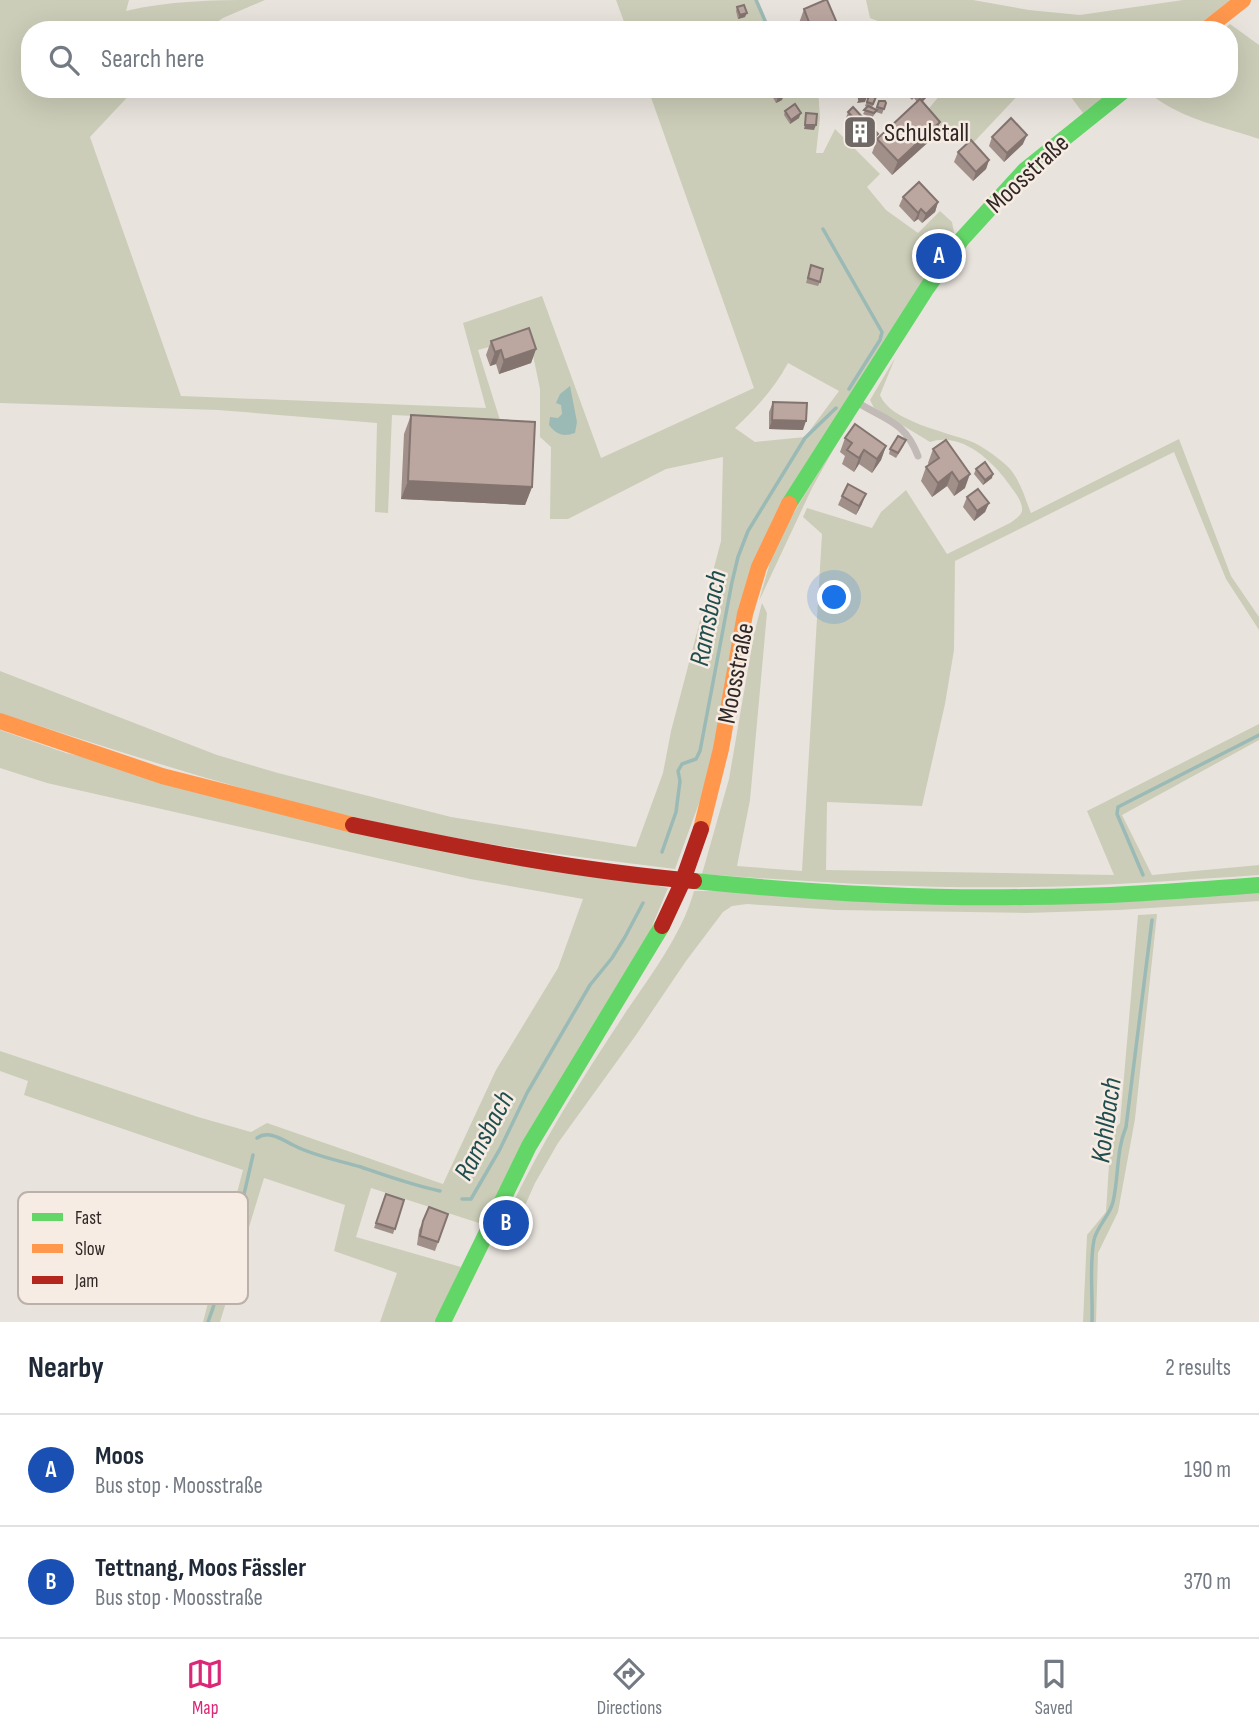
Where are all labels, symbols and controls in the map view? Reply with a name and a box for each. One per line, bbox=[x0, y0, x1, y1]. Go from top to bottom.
search box bbox=[21, 21, 1238, 98]
icon: search bbox=[45, 41, 83, 79]
text: Search here bbox=[101, 44, 204, 75]
building icon: Schulstall bbox=[841, 113, 879, 151]
place label: Schulstall bbox=[884, 118, 969, 149]
street label: Moosstraße bbox=[980, 128, 1076, 220]
pin: A bbox=[916, 230, 962, 282]
water label: Ramsbach bbox=[683, 568, 734, 669]
your location bbox=[817, 580, 851, 614]
street label: Moosstraße bbox=[712, 620, 761, 726]
water label: Kohlbach bbox=[1084, 1075, 1129, 1165]
water label: Ramsbach bbox=[447, 1085, 522, 1186]
legend bbox=[18, 1192, 248, 1304]
pin: B bbox=[483, 1197, 529, 1249]
text: Fast bbox=[75, 1207, 102, 1230]
text: Slow bbox=[75, 1238, 105, 1261]
text: Jam bbox=[74, 1270, 98, 1293]
text: Nearby bbox=[28, 1350, 104, 1386]
text: 2 results bbox=[1165, 1354, 1231, 1382]
text: Moos bbox=[95, 1441, 144, 1472]
text: A bbox=[46, 1456, 56, 1484]
text: 190 m bbox=[1184, 1456, 1231, 1484]
text: Bus stop · Moosstraße bbox=[95, 1472, 263, 1500]
text: Tettnang, Moos Fässler bbox=[95, 1553, 306, 1584]
text: B bbox=[46, 1568, 56, 1596]
text: 370 m bbox=[1184, 1568, 1231, 1596]
text: Bus stop · Moosstraße bbox=[95, 1584, 263, 1612]
tab: Map bbox=[186, 1655, 224, 1720]
tab: Directions bbox=[597, 1655, 662, 1720]
tab: Saved bbox=[1035, 1655, 1073, 1720]

